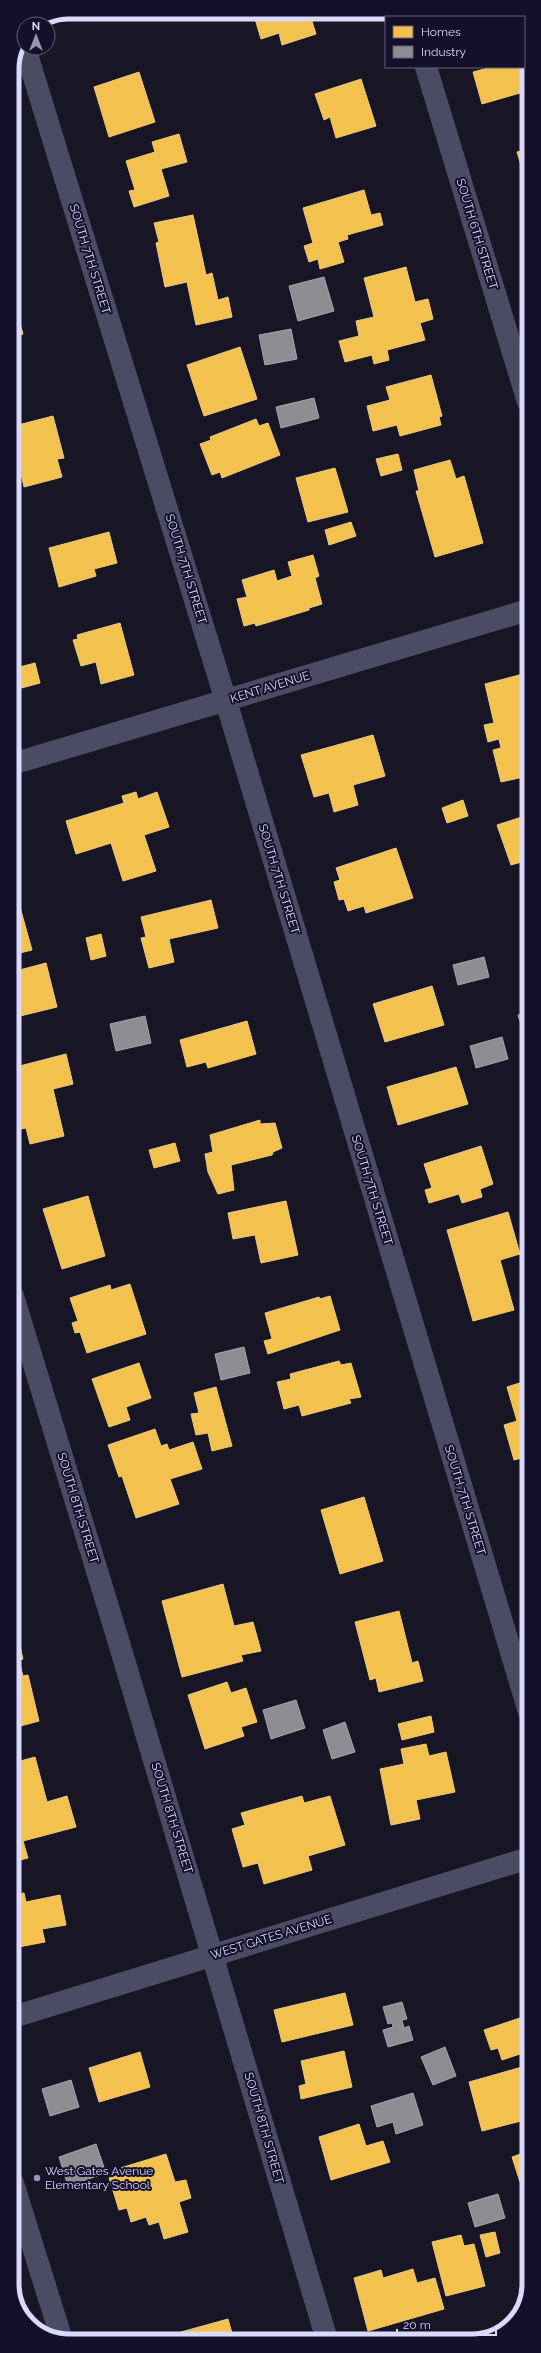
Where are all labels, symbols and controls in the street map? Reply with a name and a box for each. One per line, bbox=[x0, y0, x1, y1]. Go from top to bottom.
north arrow bbox=[16, 16, 56, 56]
legend bbox=[385, 16, 525, 68]
text: N bbox=[32, 20, 40, 33]
text: Homes bbox=[421, 25, 461, 39]
text: Industry bbox=[421, 45, 467, 59]
street label: SOUTH 6TH STREET bbox=[453, 177, 501, 292]
street label: SOUTH 7TH STREET bbox=[67, 202, 114, 316]
street label: SOUTH 7TH STREET bbox=[163, 512, 210, 626]
street label: KENT AVENUE bbox=[229, 668, 311, 706]
street label: SOUTH 7TH STREET bbox=[256, 822, 303, 936]
street label: SOUTH 7TH STREET bbox=[349, 1133, 396, 1247]
street label: SOUTH 7TH STREET bbox=[442, 1443, 489, 1557]
street label: SOUTH 8TH STREET bbox=[54, 1451, 102, 1566]
street label: SOUTH 8TH STREET bbox=[148, 1761, 196, 1876]
street label: WEST GATES AVENUE bbox=[209, 1912, 333, 1962]
street label: SOUTH 8TH STREET bbox=[241, 2071, 287, 2186]
place label: West Gates Avenue Elementary School bbox=[45, 2164, 153, 2192]
marker: West Gates Avenue Elementary School bbox=[32, 2173, 42, 2183]
scale bar bbox=[397, 2311, 496, 2337]
text: 20 m bbox=[403, 2318, 431, 2332]

